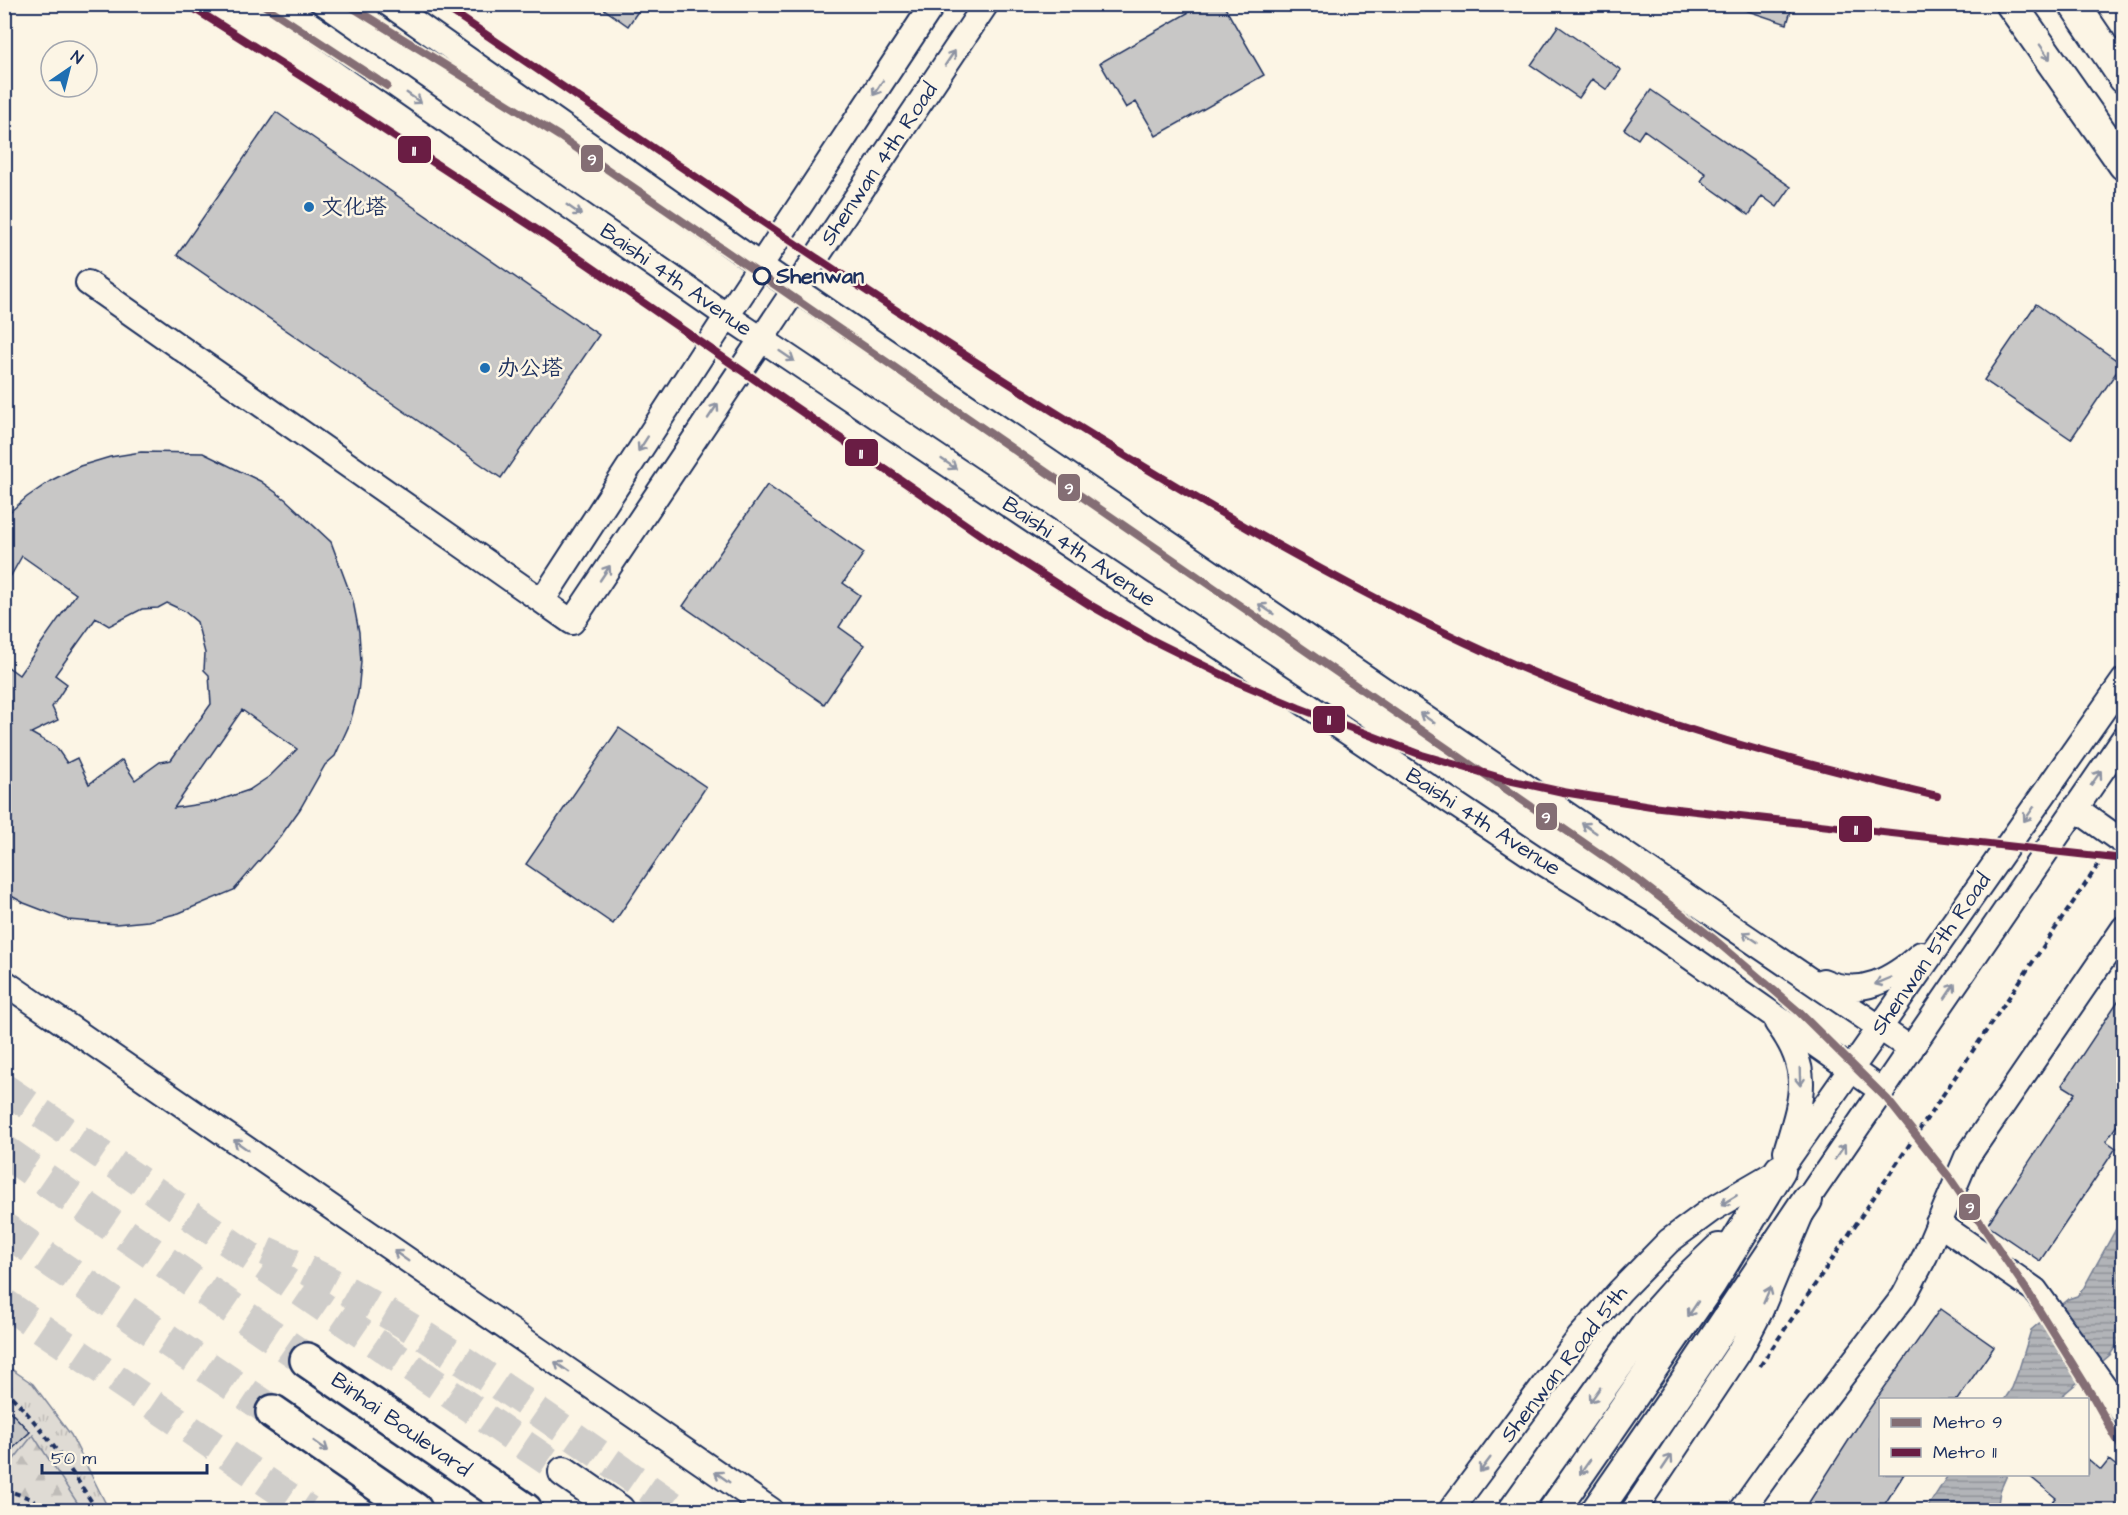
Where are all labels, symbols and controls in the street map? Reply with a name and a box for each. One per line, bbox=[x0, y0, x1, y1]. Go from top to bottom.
north arrow bbox=[39, 39, 99, 99]
one-way arrow bbox=[2039, 44, 2051, 60]
text: N bbox=[67, 46, 87, 69]
one-way arrow bbox=[944, 49, 957, 66]
street label: Shenwan 4th Road bbox=[813, 76, 945, 252]
one-way arrow bbox=[871, 80, 884, 97]
one-way arrow bbox=[406, 92, 422, 104]
line badge: 11 bbox=[397, 135, 432, 164]
text: 11 bbox=[412, 140, 417, 162]
line badge: 9 bbox=[580, 144, 604, 173]
text: 9 bbox=[587, 149, 597, 171]
place label: 文化塔 bbox=[321, 192, 387, 223]
marker: 文化塔 bbox=[302, 200, 316, 214]
one-way arrow bbox=[565, 204, 582, 216]
street label: Baishi 4th Avenue bbox=[594, 216, 758, 344]
place label: Shenwan bbox=[775, 261, 864, 292]
marker: Shenwan bbox=[753, 267, 771, 285]
one-way arrow bbox=[778, 350, 794, 362]
place label: 办公塔 bbox=[497, 353, 563, 384]
marker: 办公塔 bbox=[478, 361, 492, 375]
one-way arrow bbox=[707, 404, 719, 420]
one-way arrow bbox=[637, 435, 649, 452]
line badge: 11 bbox=[844, 438, 879, 467]
text: 11 bbox=[859, 443, 864, 465]
one-way arrow bbox=[940, 458, 957, 471]
line badge: 9 bbox=[1057, 473, 1081, 502]
text: 9 bbox=[1064, 478, 1074, 500]
street label: Baishi 4th Avenue bbox=[996, 489, 1162, 615]
one-way arrow bbox=[599, 566, 611, 582]
one-way arrow bbox=[1258, 602, 1275, 614]
line badge: 11 bbox=[1312, 705, 1346, 734]
text: 11 bbox=[1327, 709, 1332, 731]
one-way arrow bbox=[1420, 712, 1436, 724]
street label: Baishi 4th Avenue bbox=[1399, 760, 1567, 884]
one-way arrow bbox=[2090, 771, 2102, 787]
line badge: 9 bbox=[1535, 802, 1558, 831]
one-way arrow bbox=[2023, 805, 2035, 821]
text: 9 bbox=[1541, 807, 1551, 829]
line badge: 11 bbox=[1838, 815, 1873, 843]
text: 11 bbox=[1854, 819, 1859, 841]
one-way arrow bbox=[1581, 822, 1597, 834]
street label: Shenwan 5th Road bbox=[1863, 867, 1999, 1041]
one-way arrow bbox=[1742, 931, 1759, 943]
one-way arrow bbox=[1874, 976, 1892, 987]
one-way arrow bbox=[1944, 983, 1957, 1000]
one-way arrow bbox=[1795, 1067, 1806, 1087]
one-way arrow bbox=[233, 1139, 249, 1151]
one-way arrow bbox=[1834, 1144, 1846, 1161]
line badge: 9 bbox=[1958, 1193, 1981, 1221]
one-way arrow bbox=[1721, 1194, 1738, 1206]
text: 9 bbox=[1965, 1197, 1975, 1219]
one-way arrow bbox=[394, 1250, 410, 1262]
street label: Shenwan Road 5th bbox=[1493, 1279, 1635, 1449]
one-way arrow bbox=[1762, 1286, 1773, 1305]
one-way arrow bbox=[1687, 1300, 1699, 1316]
one-way arrow bbox=[554, 1361, 571, 1373]
street label: Binhai Boulevard bbox=[325, 1365, 477, 1485]
one-way arrow bbox=[1589, 1387, 1601, 1403]
legend bbox=[1879, 1398, 2089, 1476]
text: Metro 9 bbox=[1933, 1410, 2002, 1435]
scale bar bbox=[42, 1437, 207, 1475]
one-way arrow bbox=[312, 1440, 329, 1452]
text: Metro 11 bbox=[1933, 1440, 1997, 1465]
text: 50 m bbox=[51, 1446, 96, 1471]
one-way arrow bbox=[1661, 1454, 1673, 1471]
one-way arrow bbox=[1479, 1456, 1492, 1472]
one-way arrow bbox=[1579, 1458, 1591, 1474]
one-way arrow bbox=[715, 1471, 731, 1483]

